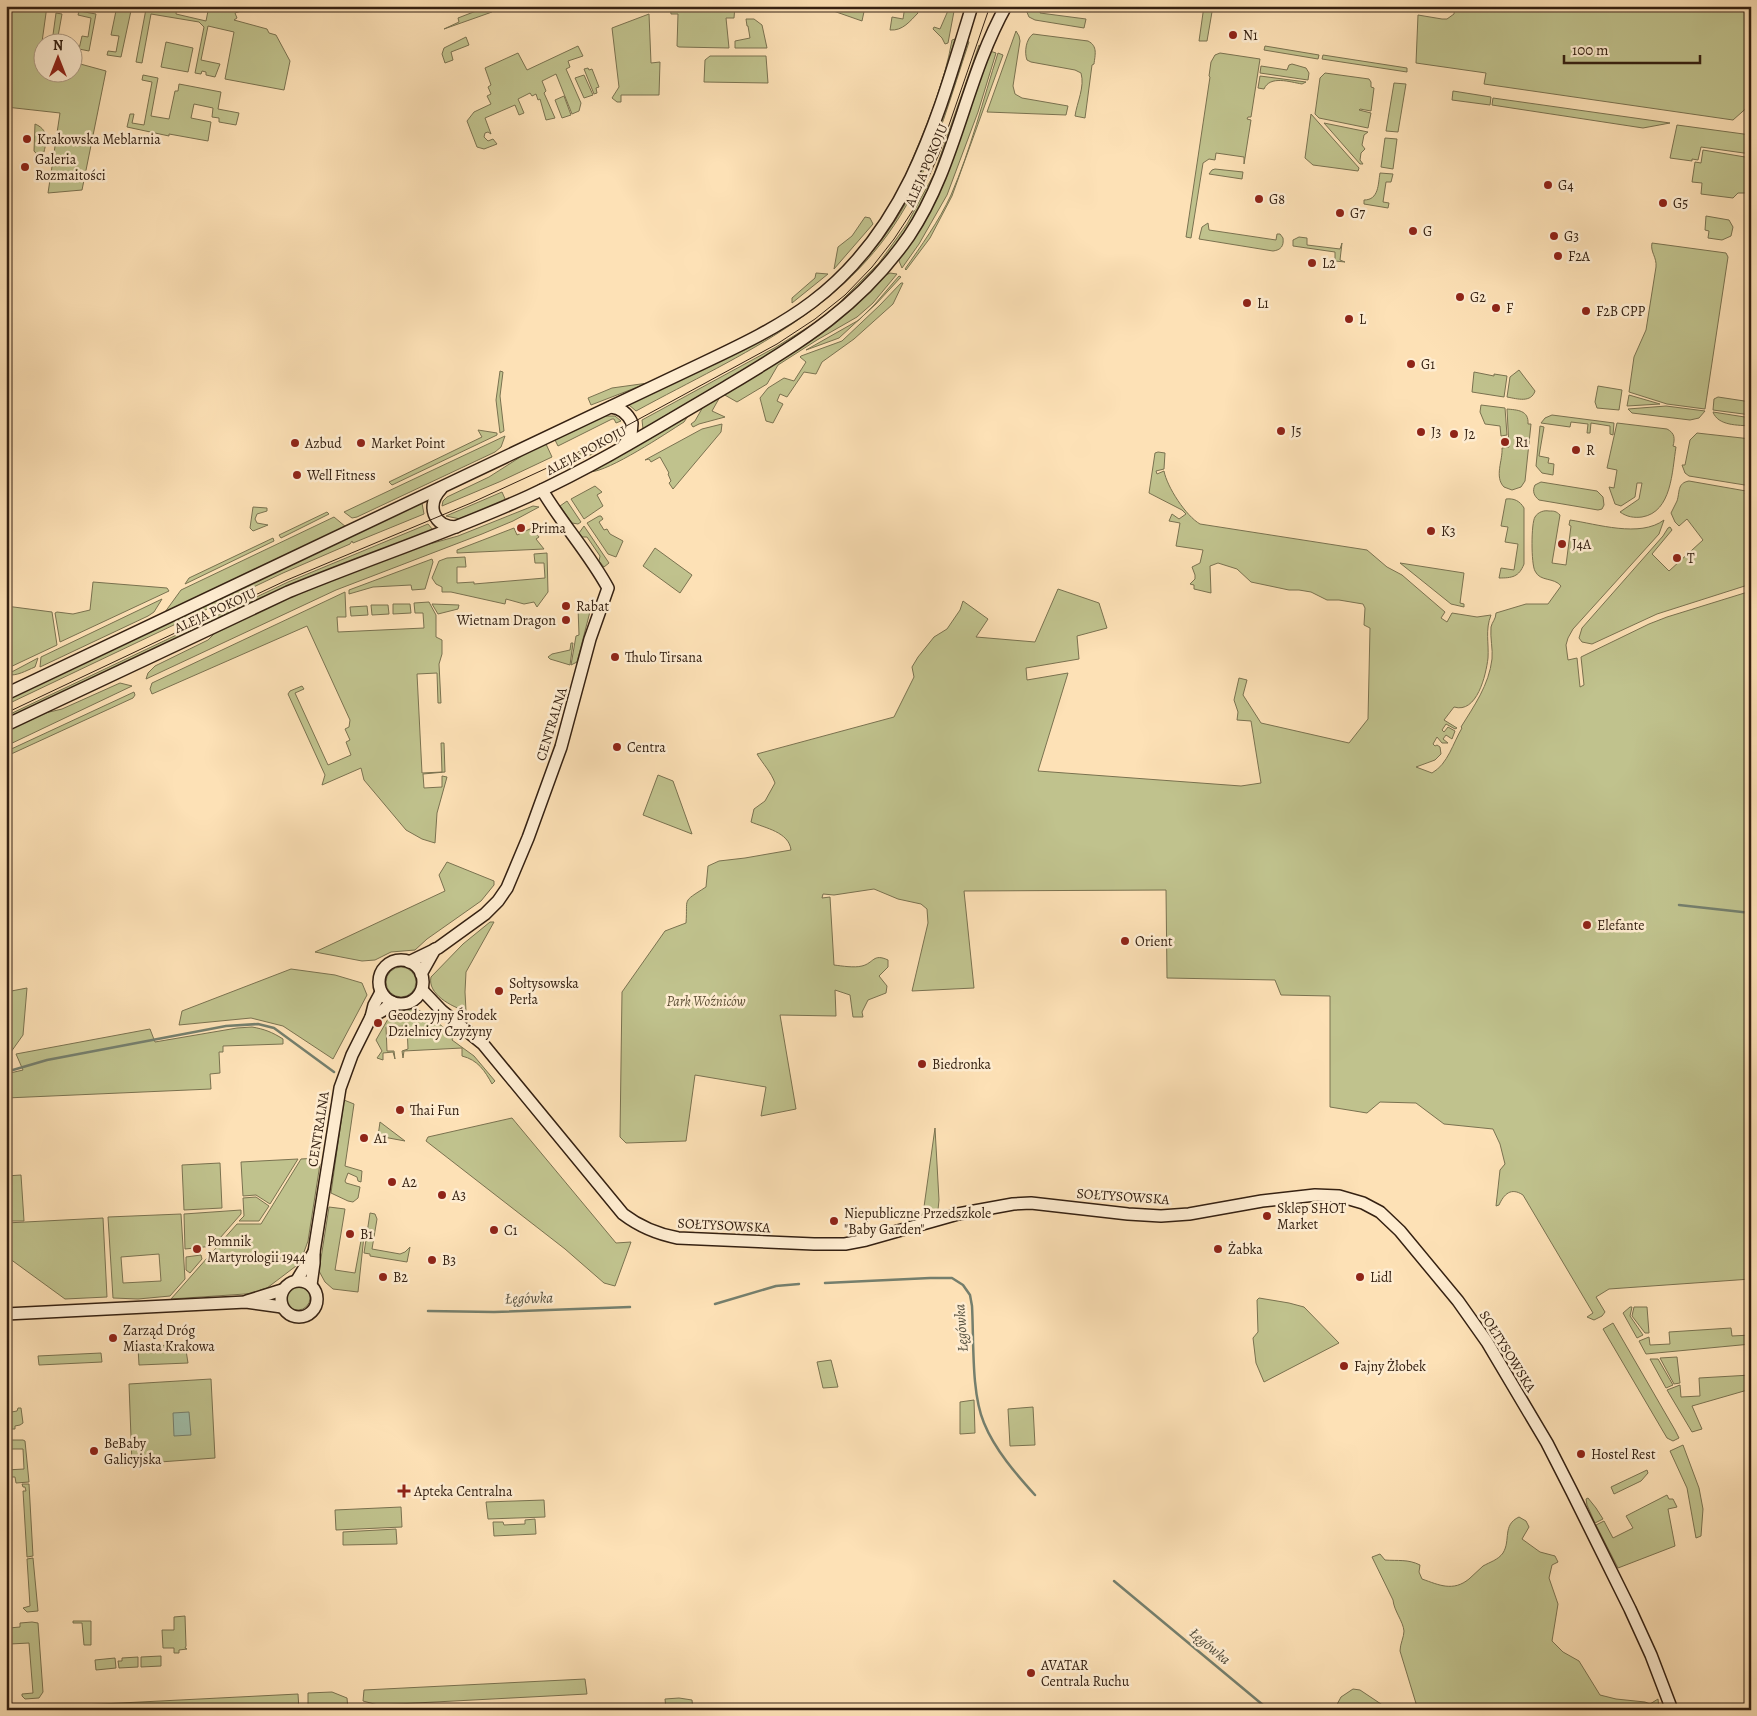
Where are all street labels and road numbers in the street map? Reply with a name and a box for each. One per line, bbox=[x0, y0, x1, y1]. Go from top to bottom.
street label: ALEJA POKOJU bbox=[900, 120, 953, 211]
street label: ALEJA POKOJU bbox=[542, 421, 630, 480]
street label: ALEJA POKOJU bbox=[170, 583, 260, 638]
street label: CENTRALNA bbox=[531, 684, 572, 763]
street label: CENTRALNA bbox=[303, 1089, 334, 1168]
street label: SOŁTYSOWSKA bbox=[1076, 1184, 1171, 1209]
street label: SOŁTYSOWSKA bbox=[677, 1214, 772, 1237]
street label: SOŁTYSOWSKA bbox=[1475, 1307, 1541, 1396]

